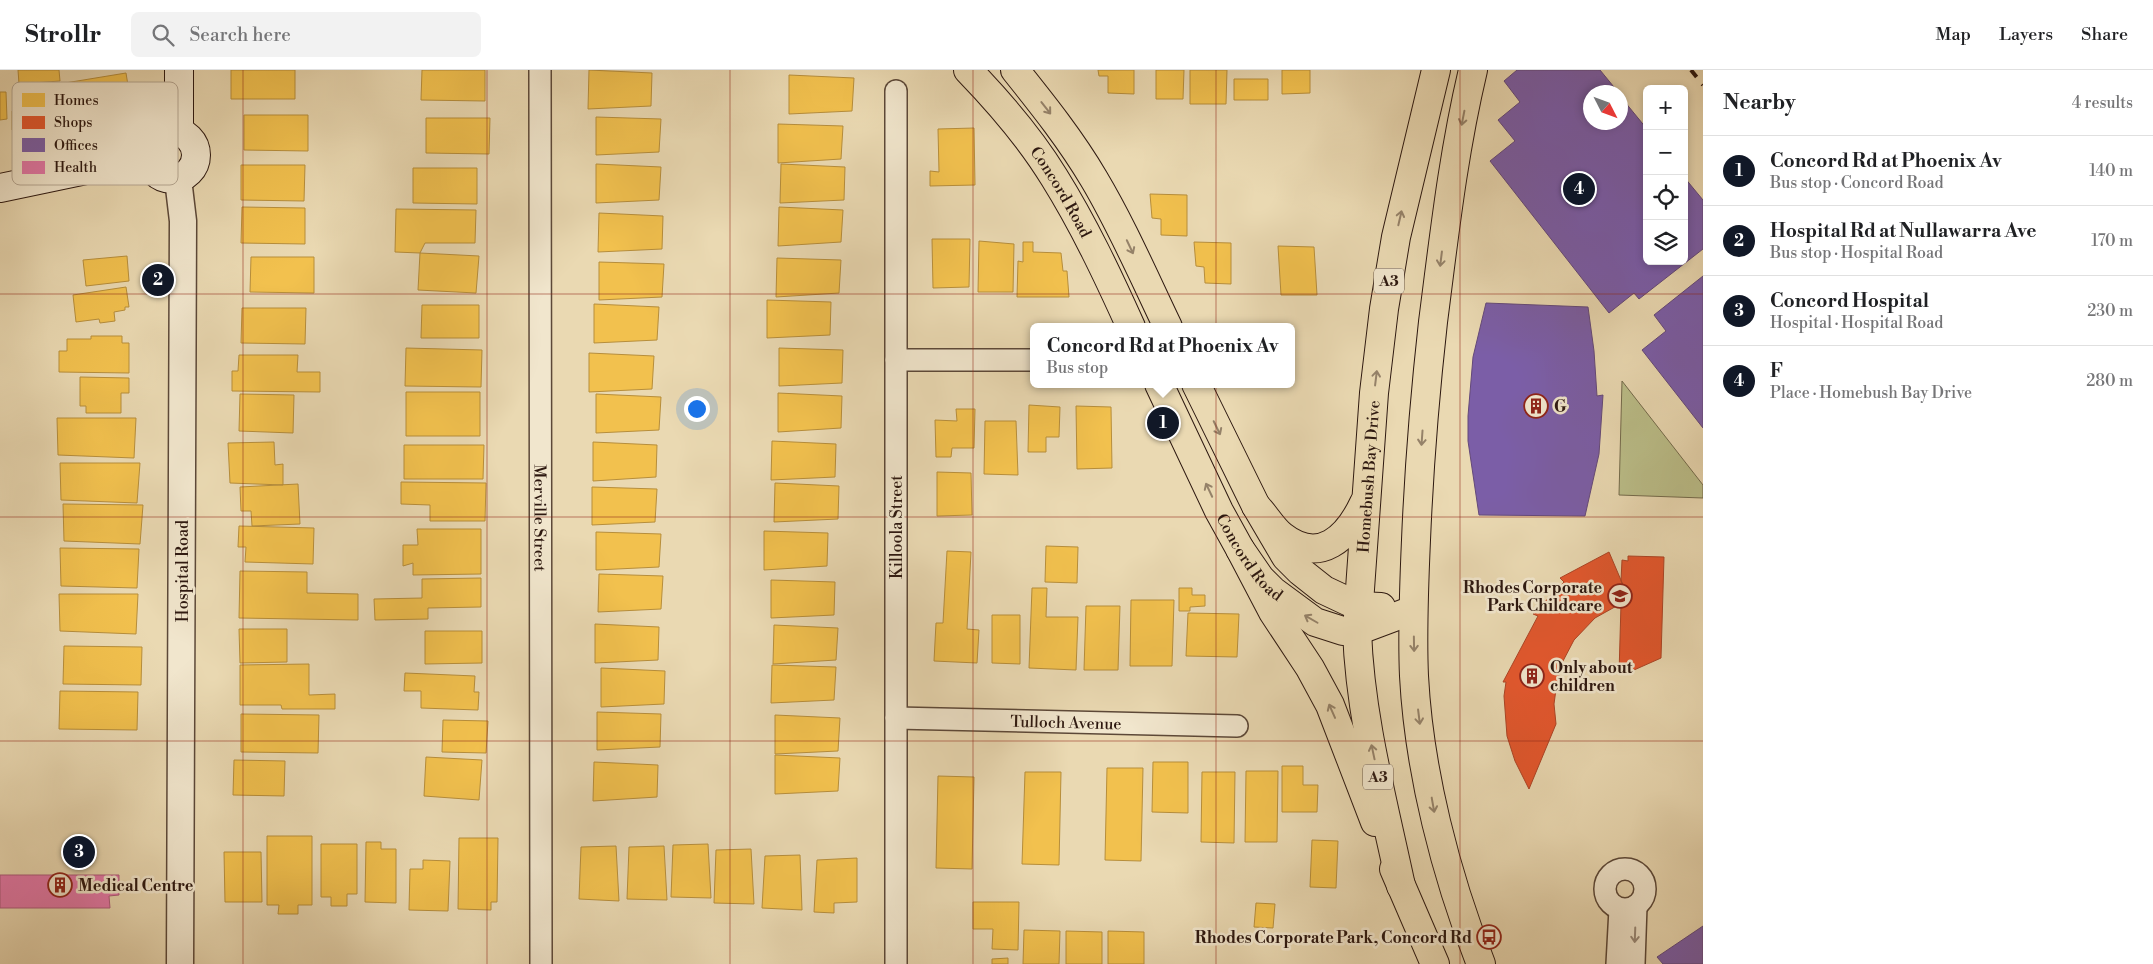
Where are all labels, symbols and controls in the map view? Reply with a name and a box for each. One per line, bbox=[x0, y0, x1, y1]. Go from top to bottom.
search box bbox=[131, 12, 481, 57]
text: Strollr bbox=[25, 20, 101, 50]
icon: search bbox=[149, 21, 177, 49]
text: Search here bbox=[189, 23, 291, 47]
text: Map bbox=[1936, 23, 1971, 46]
text: Layers bbox=[1999, 23, 2053, 46]
text: Share bbox=[2081, 23, 2128, 46]
legend bbox=[12, 82, 178, 185]
north arrow bbox=[1583, 85, 1628, 130]
map controls bbox=[1643, 85, 1688, 265]
button: + bbox=[1643, 85, 1688, 130]
text: Nearby bbox=[1723, 90, 1796, 116]
text: Homes bbox=[54, 92, 99, 110]
text: 4 results bbox=[2072, 93, 2133, 113]
one-way arrow bbox=[1040, 101, 1051, 114]
one-way arrow bbox=[1457, 109, 1467, 125]
text: Shops bbox=[54, 114, 92, 132]
button: − bbox=[1643, 130, 1688, 175]
text: Offices bbox=[54, 137, 98, 155]
street label: Concord Road bbox=[1026, 143, 1096, 241]
text: Concord Rd at Phoenix Av bbox=[1770, 149, 2002, 173]
text: Health bbox=[54, 159, 98, 177]
text: 1 bbox=[1735, 161, 1743, 181]
text: 140 m bbox=[2089, 161, 2133, 181]
pin: 4 bbox=[1563, 170, 1595, 208]
text: Bus stop · Concord Road bbox=[1770, 173, 1944, 193]
button: locate bbox=[1643, 175, 1688, 220]
one-way arrow bbox=[1396, 210, 1405, 226]
text: Hospital Rd at Nullawarra Ave bbox=[1770, 219, 2037, 243]
button: layers bbox=[1643, 220, 1688, 265]
text: 2 bbox=[1734, 231, 1744, 251]
text: 170 m bbox=[2091, 231, 2133, 251]
one-way arrow bbox=[1126, 239, 1135, 254]
text: Bus stop · Hospital Road bbox=[1770, 243, 1943, 263]
one-way arrow bbox=[1436, 251, 1446, 267]
pin: 2 bbox=[142, 261, 174, 299]
road number: A3 bbox=[1374, 268, 1404, 294]
text: Concord Hospital bbox=[1770, 289, 1929, 313]
text: 3 bbox=[1734, 301, 1744, 321]
text: 230 m bbox=[2087, 301, 2133, 321]
text: Hospital · Hospital Road bbox=[1770, 313, 1943, 333]
popup bbox=[1030, 323, 1295, 388]
text: Concord Rd at Phoenix Av bbox=[1047, 334, 1278, 358]
text: Bus stop bbox=[1047, 358, 1108, 378]
text: F bbox=[1770, 359, 1783, 383]
one-way arrow bbox=[1371, 371, 1381, 387]
text: 4 bbox=[1734, 371, 1744, 391]
text: 280 m bbox=[2086, 371, 2133, 391]
text: Place · Homebush Bay Drive bbox=[1770, 383, 1972, 403]
building icon: G bbox=[1523, 393, 1549, 419]
your location bbox=[684, 396, 710, 422]
place label: G bbox=[1554, 397, 1567, 417]
street label: Homebush Bay Drive bbox=[1354, 400, 1384, 554]
pin: 1 bbox=[1147, 404, 1179, 442]
one-way arrow bbox=[1213, 420, 1223, 435]
one-way arrow bbox=[1417, 429, 1426, 445]
street label: Merville Street bbox=[529, 464, 550, 572]
street label: Killoola Street bbox=[887, 475, 907, 579]
one-way arrow bbox=[1204, 483, 1214, 498]
street label: Concord Road bbox=[1211, 510, 1286, 606]
street label: Hospital Road bbox=[173, 520, 193, 622]
place label: Rhodes Corporate Park Childcare bbox=[1463, 578, 1602, 616]
school or university icon: Rhodes Corporate Park Childcare bbox=[1607, 583, 1633, 609]
one-way arrow bbox=[1304, 613, 1319, 623]
one-way arrow bbox=[1409, 635, 1419, 651]
place label: Only about children bbox=[1550, 658, 1633, 696]
building icon: Only about children bbox=[1519, 663, 1545, 689]
one-way arrow bbox=[1327, 704, 1337, 719]
one-way arrow bbox=[1414, 709, 1424, 725]
street label: Tulloch Avenue bbox=[1010, 712, 1122, 734]
one-way arrow bbox=[1367, 745, 1377, 761]
road number: A3 bbox=[1363, 764, 1393, 790]
one-way arrow bbox=[1429, 796, 1438, 812]
pin: 3 bbox=[63, 833, 95, 871]
building icon: Medical Centre bbox=[47, 872, 73, 898]
place label: Medical Centre bbox=[78, 876, 194, 896]
bus stop icon: Rhodes Corporate Park, Concord Rd bbox=[1476, 924, 1502, 950]
one-way arrow bbox=[1630, 926, 1640, 943]
place label: Rhodes Corporate Park, Concord Rd bbox=[1195, 928, 1472, 948]

